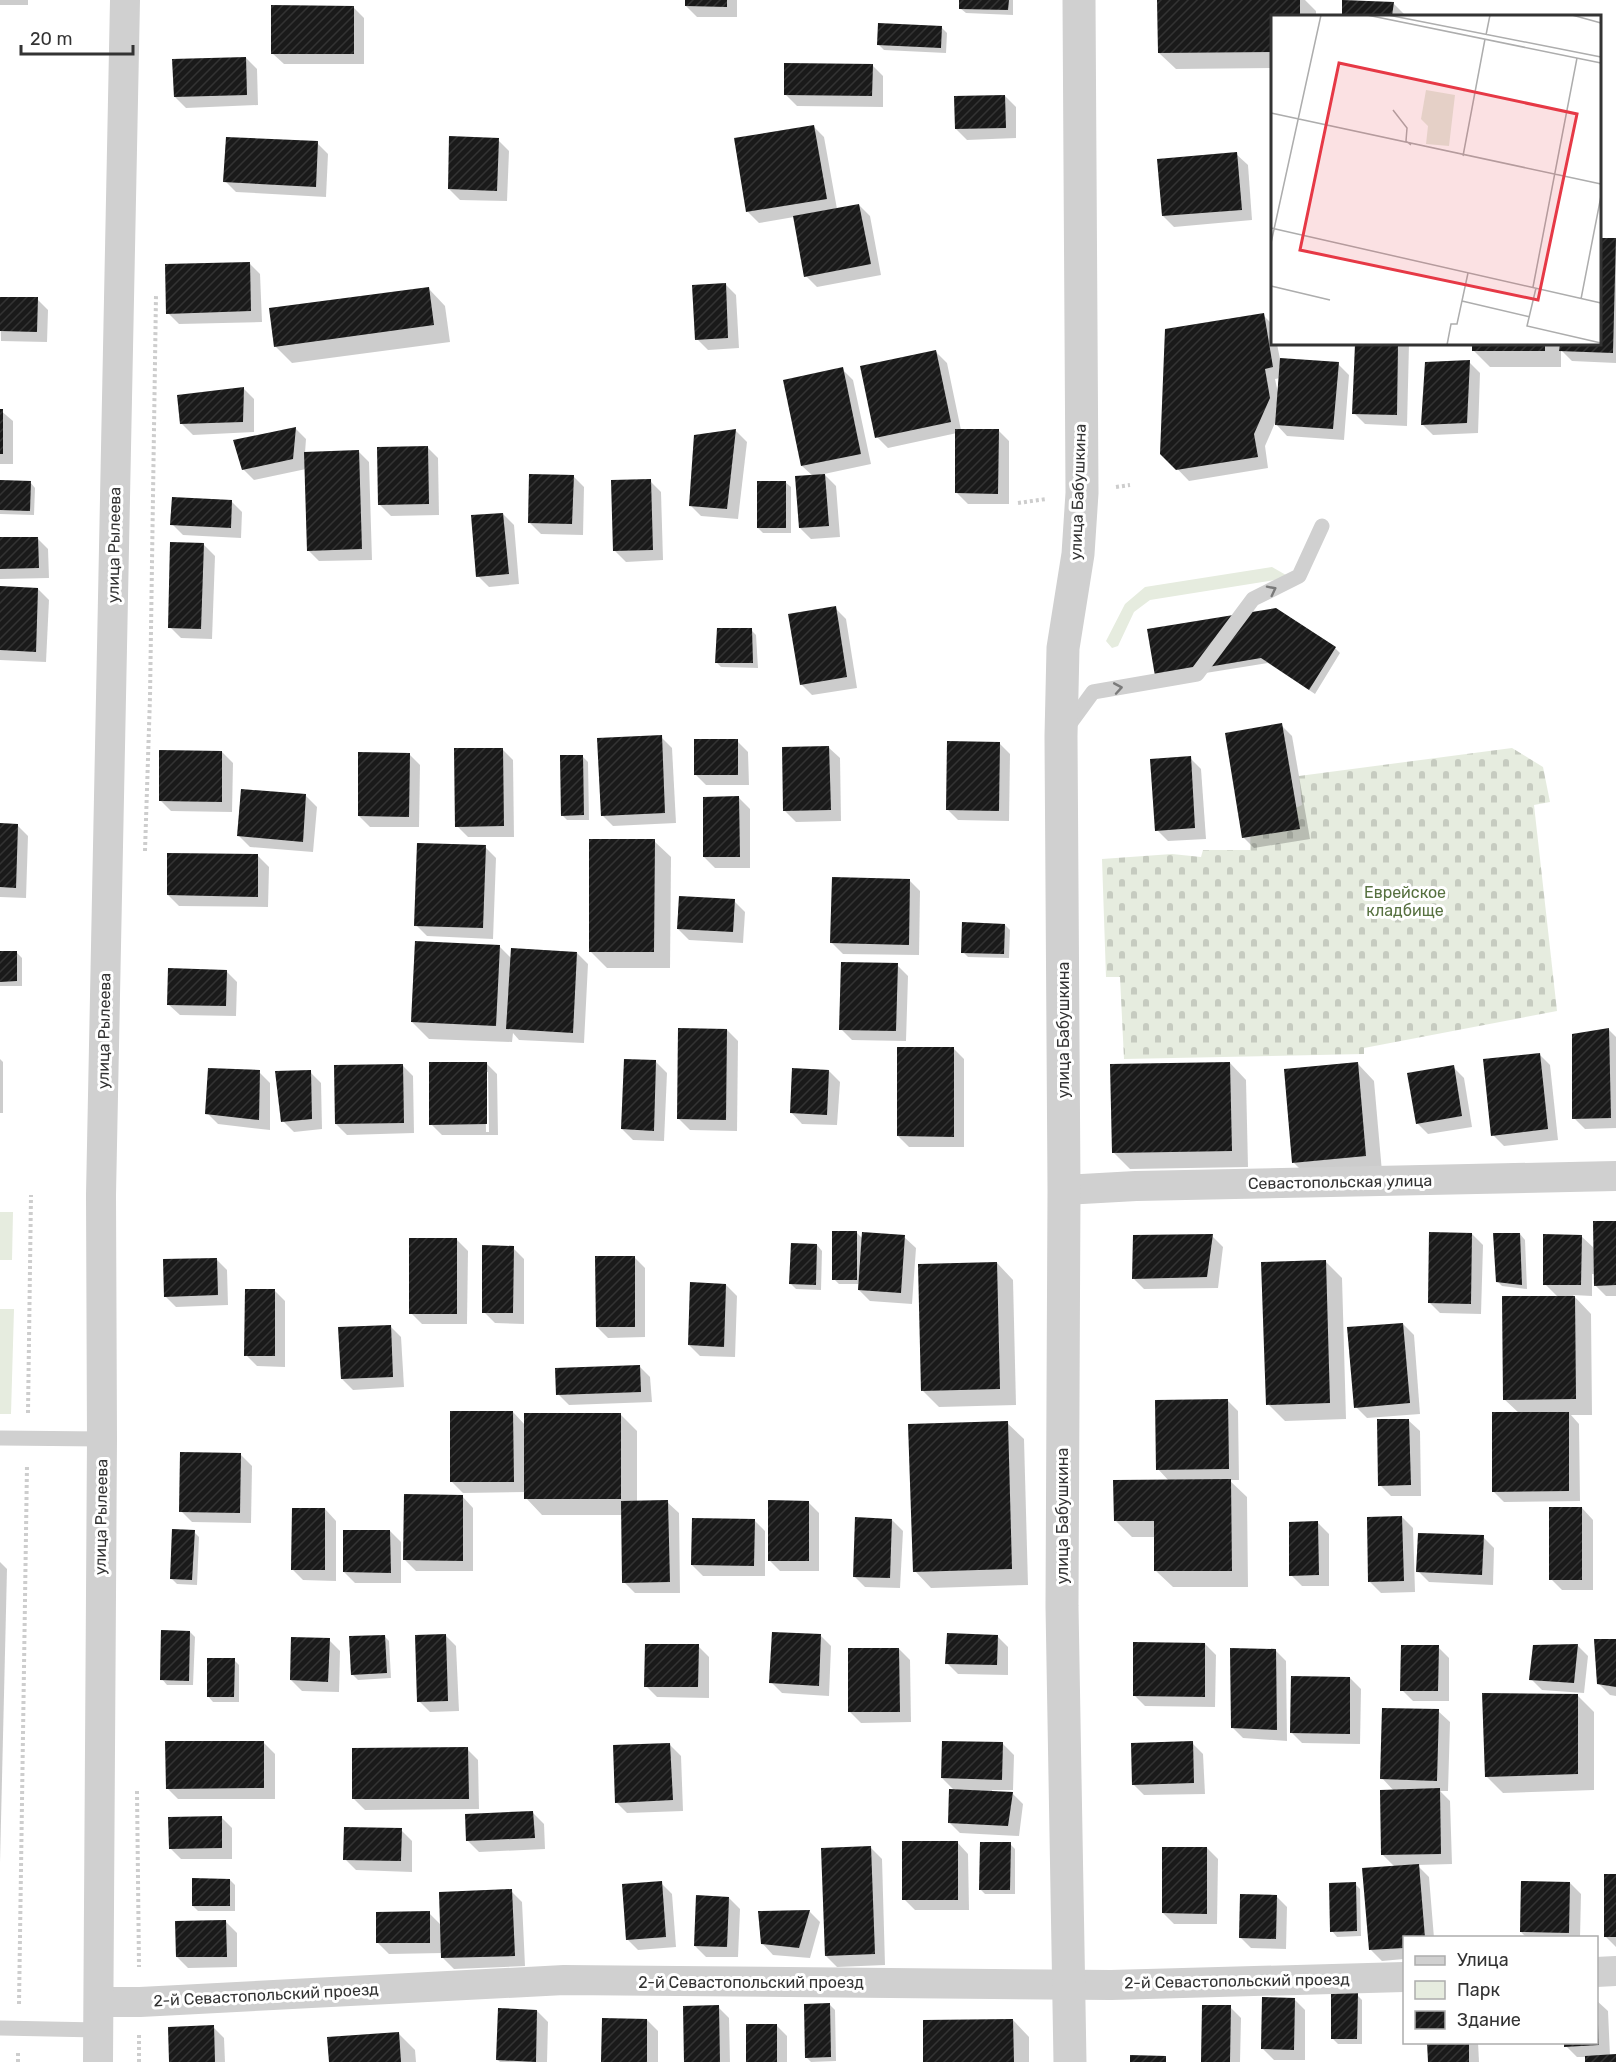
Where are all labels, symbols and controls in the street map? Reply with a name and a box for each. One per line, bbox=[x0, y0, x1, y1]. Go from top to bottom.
inset map bbox=[1271, 15, 1601, 345]
scale bar bbox=[21, 18, 134, 56]
text: 20 m bbox=[30, 28, 72, 50]
street label: улица Бабушкина bbox=[1066, 423, 1090, 561]
street label: улица Рылеева bbox=[103, 487, 125, 603]
one-way arrow bbox=[1265, 585, 1276, 597]
one-way arrow bbox=[1112, 682, 1122, 695]
park label: Еврейское кладбище bbox=[1364, 883, 1446, 920]
street label: улица Бабушкина bbox=[1054, 962, 1073, 1098]
street label: улица Рылеева bbox=[93, 973, 115, 1089]
street label: Севастопольская улица bbox=[1248, 1171, 1432, 1193]
street label: улица Бабушкина bbox=[1053, 1448, 1072, 1584]
street label: улица Рылеева bbox=[90, 1459, 112, 1575]
legend bbox=[1403, 1936, 1598, 2044]
text: Улица bbox=[1457, 1949, 1509, 1971]
street label: 2-й Севастопольский проезд bbox=[1124, 1970, 1350, 1992]
street label: 2-й Севастопольский проезд bbox=[638, 1973, 864, 1992]
text: Парк bbox=[1457, 1979, 1501, 2001]
street label: 2-й Севастопольский проезд bbox=[153, 1980, 380, 2010]
text: Здание bbox=[1457, 2009, 1521, 2031]

